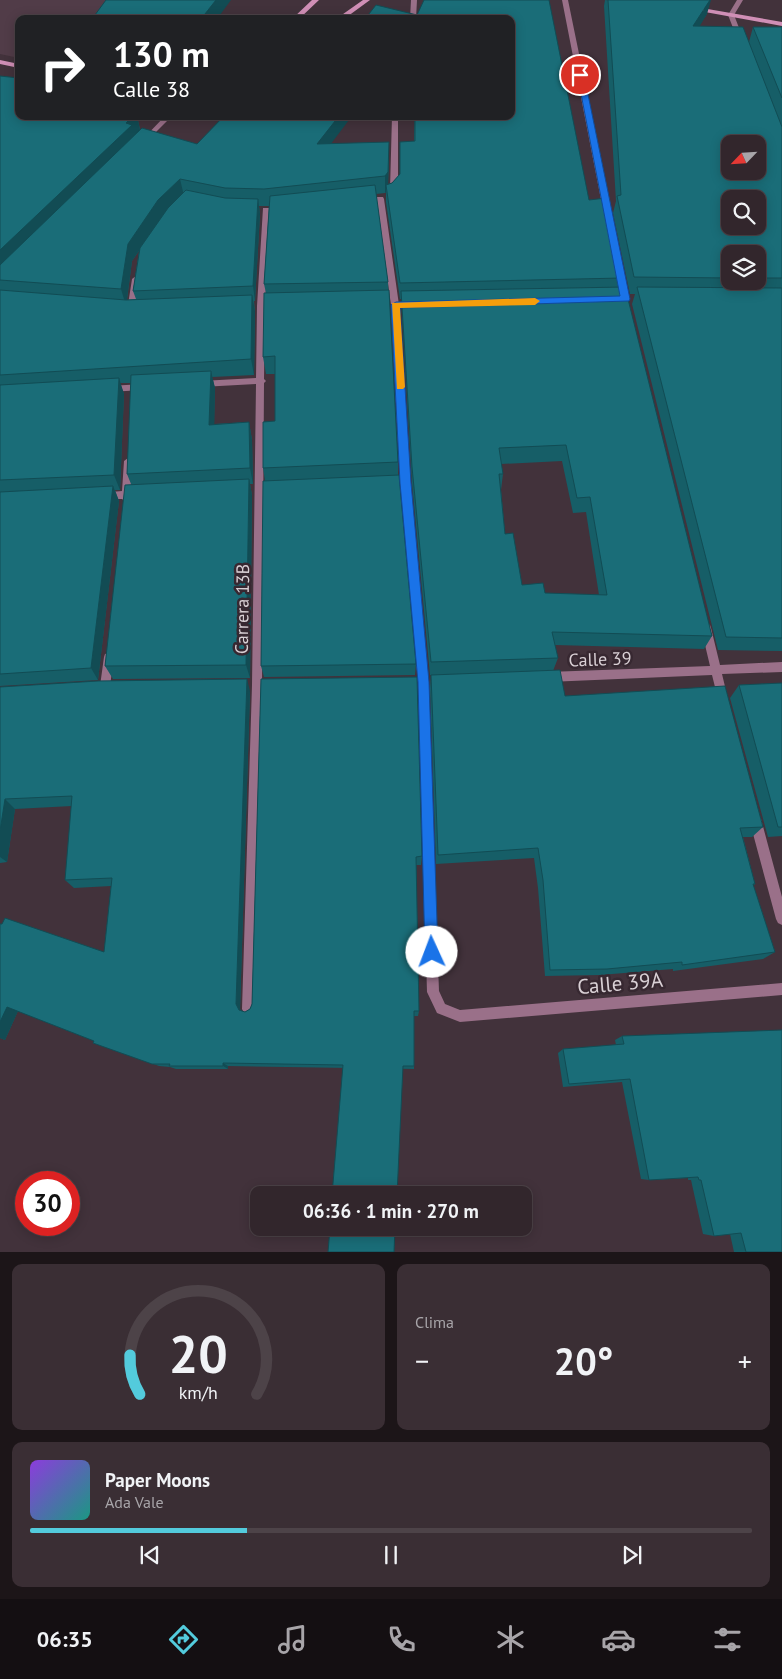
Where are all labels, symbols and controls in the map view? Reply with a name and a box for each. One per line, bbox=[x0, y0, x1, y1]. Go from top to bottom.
text: 130 m bbox=[113, 31, 210, 77]
icon: right bbox=[30, 35, 95, 100]
pin bbox=[559, 54, 601, 96]
icon: arrive bbox=[566, 61, 594, 89]
text: Calle 38 bbox=[113, 75, 190, 103]
north arrow bbox=[721, 135, 766, 180]
map controls bbox=[721, 135, 766, 290]
button: search bbox=[721, 190, 766, 235]
button: layers bbox=[721, 245, 766, 290]
street label: Carrera 13B bbox=[230, 564, 254, 654]
street label: Calle 39 bbox=[568, 646, 632, 672]
position arrow bbox=[405, 925, 457, 977]
street label: Calle 39A bbox=[576, 966, 665, 1000]
speed limit sign: 30 bbox=[15, 1171, 80, 1236]
text: 06:36 · 1 min · 270 m bbox=[303, 1199, 479, 1223]
text: Clima bbox=[415, 1312, 454, 1332]
text: 20 bbox=[169, 1320, 228, 1387]
text: 20° bbox=[554, 1336, 613, 1385]
text: − bbox=[415, 1342, 429, 1379]
text: + bbox=[738, 1342, 752, 1379]
text: km/h bbox=[179, 1381, 218, 1404]
text: Paper Moons bbox=[105, 1468, 210, 1492]
text: Ada Vale bbox=[105, 1492, 164, 1512]
icon: previous bbox=[136, 1541, 164, 1569]
icon: pause bbox=[377, 1541, 405, 1569]
icon: next bbox=[618, 1541, 646, 1569]
icon: directions bbox=[166, 1622, 201, 1657]
icon: music bbox=[275, 1622, 310, 1657]
icon: phone bbox=[384, 1622, 419, 1657]
icon: climate bbox=[493, 1622, 528, 1657]
icon: car bbox=[601, 1622, 636, 1657]
icon: filters bbox=[710, 1622, 745, 1657]
text: 06:35 bbox=[37, 1625, 93, 1653]

